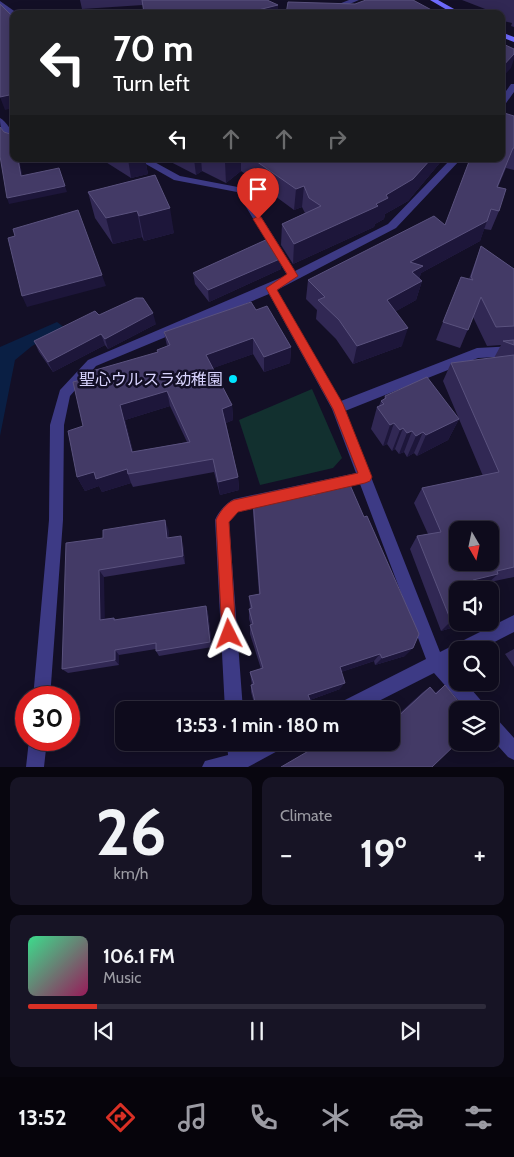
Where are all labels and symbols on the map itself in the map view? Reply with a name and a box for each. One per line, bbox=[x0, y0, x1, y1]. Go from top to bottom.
pin bbox=[237, 168, 279, 219]
place label: 聖心ウルスラ幼稚園 bbox=[79, 370, 223, 389]
marker: 聖心ウルスラ幼稚園 bbox=[227, 373, 239, 385]
north arrow bbox=[449, 521, 499, 571]
position arrow bbox=[202, 607, 254, 659]
speed limit sign: 30 bbox=[15, 686, 80, 751]

